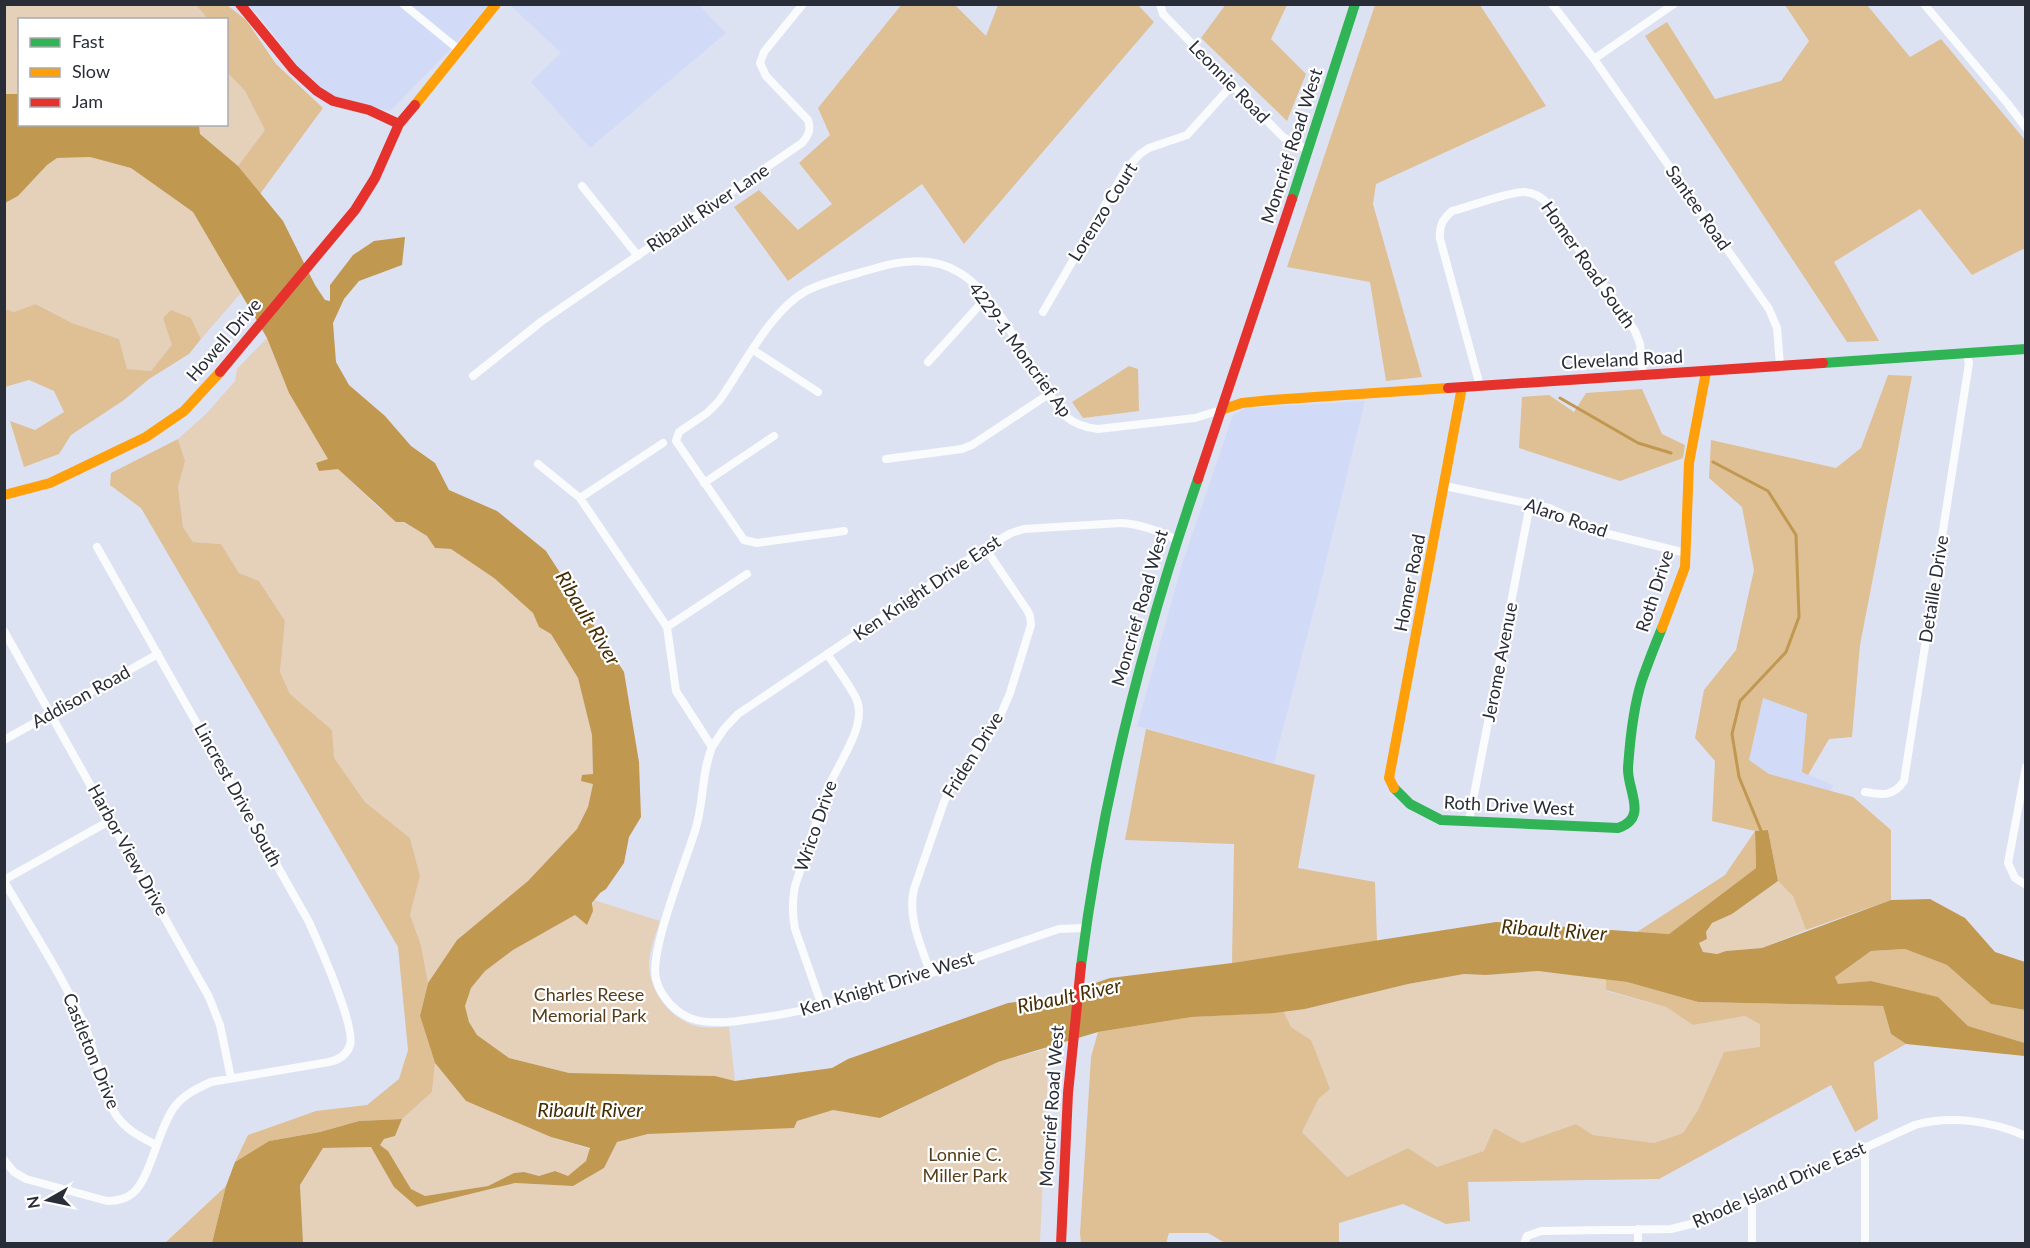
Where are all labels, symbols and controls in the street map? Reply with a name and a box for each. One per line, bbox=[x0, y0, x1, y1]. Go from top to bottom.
legend bbox=[18, 18, 228, 126]
text: Fast bbox=[72, 30, 105, 52]
street label: Leonnie Road bbox=[1185, 35, 1275, 127]
text: Slow bbox=[72, 60, 110, 82]
street label: Moncrief Road West bbox=[1256, 65, 1327, 226]
text: Jam bbox=[72, 90, 103, 112]
street label: Ribault River Lane bbox=[642, 158, 773, 256]
street label: Lorenzo Court bbox=[1063, 158, 1142, 265]
street label: Santee Road bbox=[1662, 161, 1736, 254]
street label: Homer Road South bbox=[1537, 197, 1641, 332]
street label: 4229-1 Moncrief Ap bbox=[965, 278, 1077, 421]
street label: Howell Drive bbox=[181, 293, 265, 385]
street label: Cleveland Road bbox=[1560, 345, 1683, 373]
street label: Alaro Road bbox=[1522, 493, 1611, 541]
street label: Moncrief Road West bbox=[1106, 526, 1172, 689]
street label: Ken Knight Drive East bbox=[849, 529, 1005, 645]
street label: Homer Road bbox=[1389, 532, 1429, 633]
street label: Detaille Drive bbox=[1914, 534, 1952, 644]
street label: Roth Drive bbox=[1630, 547, 1678, 634]
water label: Ribault River bbox=[551, 566, 627, 670]
street label: Jerome Avenue bbox=[1477, 600, 1521, 723]
street label: Addison Road bbox=[27, 660, 134, 732]
street label: Friden Drive bbox=[937, 707, 1007, 802]
street label: Lincrest Drive South bbox=[190, 719, 287, 870]
street label: Wrico Drive bbox=[789, 777, 841, 874]
street label: Harbor View Drive bbox=[84, 780, 174, 919]
street label: Roth Drive West bbox=[1443, 791, 1575, 819]
water label: Ribault River bbox=[1501, 913, 1609, 945]
street label: Ken Knight Drive West bbox=[797, 946, 977, 1020]
water label: Ribault River bbox=[1015, 972, 1124, 1018]
park label: Charles Reese Memorial Park bbox=[532, 983, 647, 1026]
street label: Castleton Drive bbox=[59, 989, 125, 1112]
street label: Moncrief Road West bbox=[1034, 1024, 1068, 1187]
water label: Ribault River bbox=[537, 1097, 644, 1121]
street label: Rhode Island Drive East bbox=[1689, 1136, 1869, 1232]
park label: Lonnie C. Miller Park bbox=[923, 1143, 1008, 1186]
north arrow bbox=[18, 1170, 78, 1230]
text: N bbox=[22, 1195, 43, 1210]

